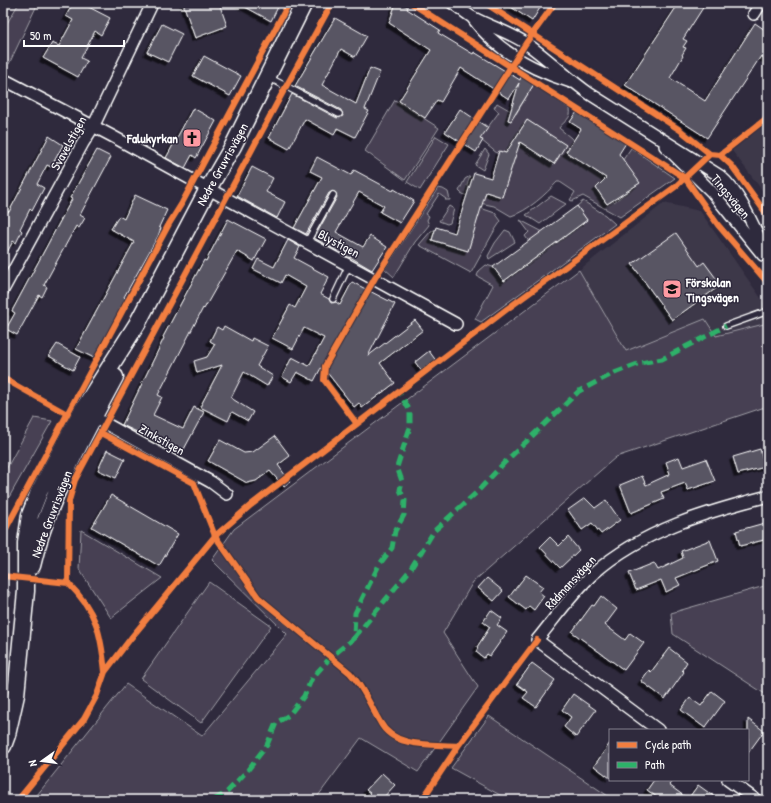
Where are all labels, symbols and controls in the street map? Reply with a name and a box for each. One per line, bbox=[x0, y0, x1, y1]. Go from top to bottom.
scale bar bbox=[24, 22, 124, 48]
text: 50 m bbox=[30, 27, 51, 44]
street label: Svavelstigen bbox=[46, 113, 90, 173]
street label: Nedre Gruvrisvägen bbox=[192, 119, 252, 209]
church icon: Falukyrkan bbox=[181, 127, 203, 149]
place label: Falukyrkan bbox=[126, 129, 178, 148]
street label: Tingsvägen bbox=[707, 170, 755, 222]
street label: Blystigen bbox=[315, 225, 363, 262]
place label: Förskolan Tingsvägen bbox=[685, 273, 739, 307]
school or university icon: Förskolan Tingsvägen bbox=[661, 278, 683, 300]
street label: Zinkstigen bbox=[136, 419, 188, 459]
street label: Nedre Gruvrisvägen bbox=[26, 468, 76, 560]
street label: Rådmansvägen bbox=[540, 551, 600, 613]
legend bbox=[609, 729, 749, 781]
text: Cycle path bbox=[645, 736, 691, 753]
north arrow bbox=[22, 741, 62, 781]
text: Path bbox=[645, 756, 665, 773]
text: N bbox=[25, 759, 40, 768]

